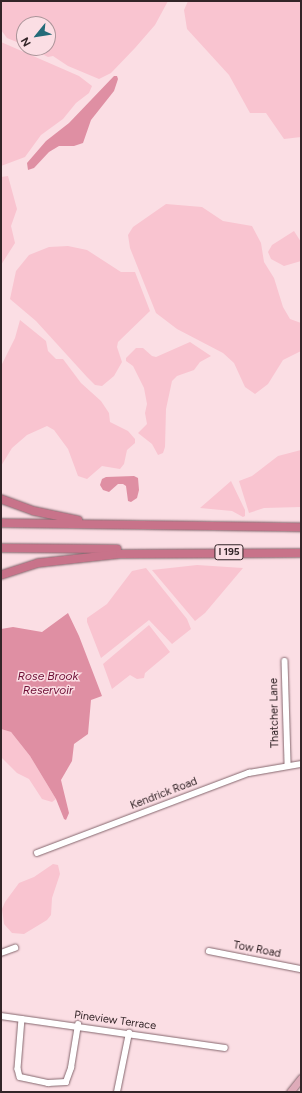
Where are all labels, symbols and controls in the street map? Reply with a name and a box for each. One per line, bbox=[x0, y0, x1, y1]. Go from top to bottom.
north arrow bbox=[16, 16, 56, 56]
text: N bbox=[18, 35, 34, 49]
road number: I 195 bbox=[214, 544, 244, 560]
water label: Rose Brook Reservoir bbox=[18, 670, 78, 698]
street label: Thatcher Lane bbox=[268, 678, 282, 748]
street label: Kendrick Road bbox=[129, 775, 199, 813]
street label: Tow Road bbox=[232, 939, 282, 961]
street label: Pineview Terrace bbox=[73, 1009, 157, 1033]

